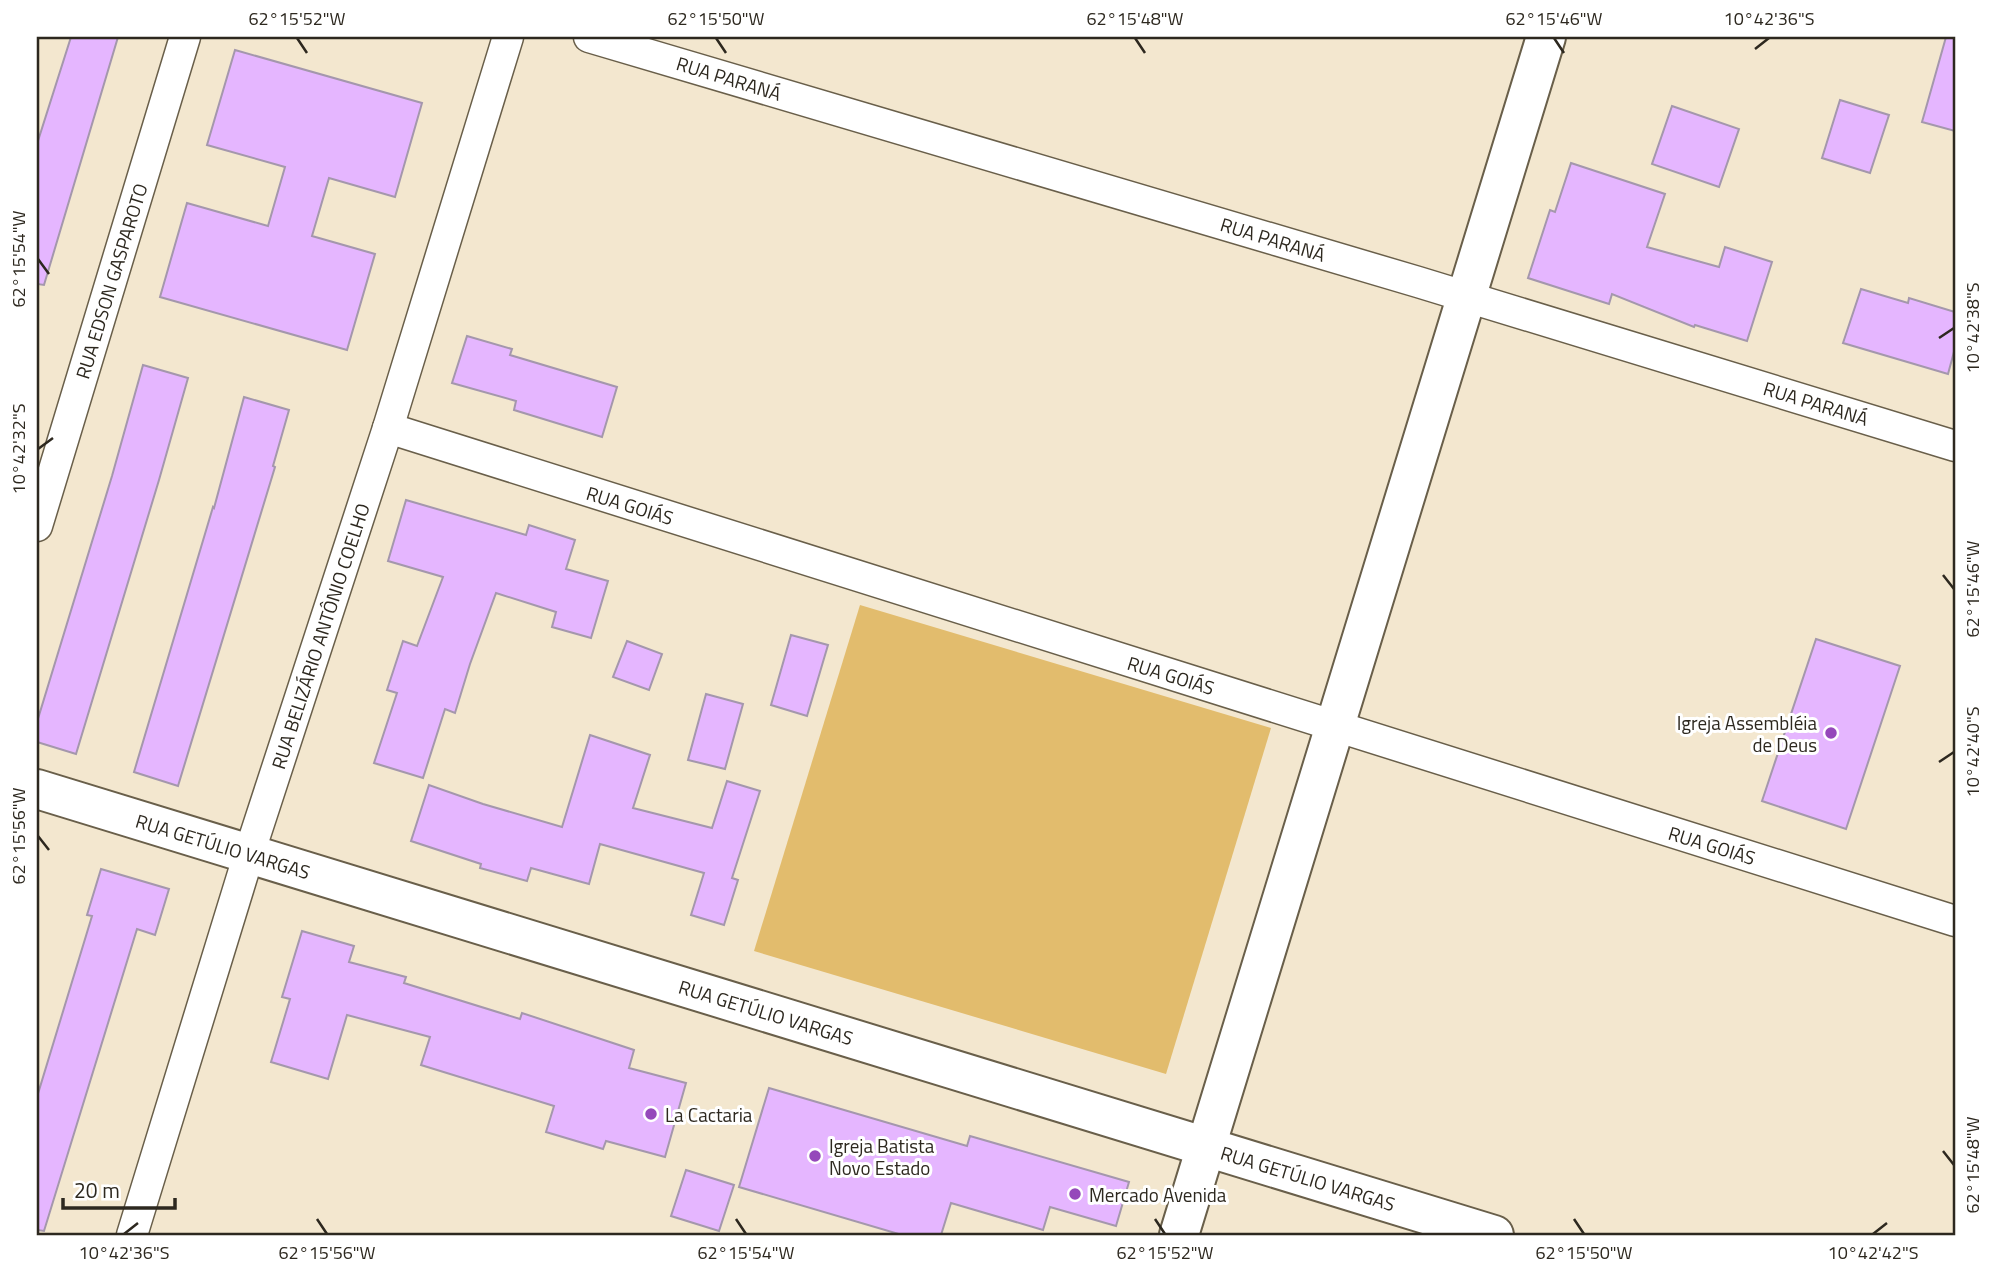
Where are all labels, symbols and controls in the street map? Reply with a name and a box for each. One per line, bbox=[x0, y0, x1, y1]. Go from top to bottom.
text: 62°15'52"W bbox=[249, 5, 346, 32]
text: 62°15'50"W bbox=[668, 5, 765, 32]
text: 62°15'48"W bbox=[1087, 5, 1184, 32]
text: 62°15'46"W bbox=[1506, 5, 1603, 32]
text: 10°42'36"S bbox=[1724, 5, 1814, 32]
street label: RUA PARANÁ bbox=[673, 48, 785, 108]
street label: RUA EDSON GASPAROTO bbox=[67, 180, 155, 382]
street label: RUA PARANÁ bbox=[1217, 209, 1329, 269]
text: 62°15'54"W bbox=[5, 210, 32, 307]
text: 10°42'38"S bbox=[1959, 283, 1986, 373]
street label: RUA PARANÁ bbox=[1760, 373, 1872, 433]
text: 10°42'32"S bbox=[5, 404, 32, 494]
street label: RUA GOIÁS bbox=[583, 478, 677, 532]
street label: RUA BELIZÁRIO ANTÔNIO COELHO bbox=[263, 499, 377, 773]
text: 62°15'46"W bbox=[1959, 540, 1986, 637]
street label: RUA GOIÁS bbox=[1124, 648, 1218, 702]
text: 10°42'40"S bbox=[1959, 707, 1986, 797]
place label: Igreja Assembléia de Deus bbox=[1677, 708, 1817, 759]
marker: Igreja Assembléia de Deus bbox=[1823, 725, 1839, 741]
text: 62°15'56"W bbox=[5, 787, 32, 884]
street label: RUA GETÚLIO VARGAS bbox=[132, 806, 314, 886]
street label: RUA GOIÁS bbox=[1665, 818, 1759, 872]
street label: RUA GETÚLIO VARGAS bbox=[675, 972, 857, 1052]
place label: La Cactaria bbox=[665, 1100, 753, 1129]
marker: La Cactaria bbox=[643, 1106, 659, 1122]
text: 62°15'48"W bbox=[1959, 1116, 1986, 1213]
place label: Igreja Batista Novo Estado bbox=[829, 1131, 935, 1182]
street label: RUA GETÚLIO VARGAS bbox=[1217, 1138, 1399, 1218]
marker: Igreja Batista Novo Estado bbox=[807, 1148, 823, 1164]
scale bar bbox=[63, 1167, 175, 1211]
text: 20 m bbox=[74, 1174, 120, 1206]
place label: Mercado Avenida bbox=[1089, 1180, 1227, 1209]
marker: Mercado Avenida bbox=[1067, 1186, 1083, 1202]
text: 10°42'36"S bbox=[79, 1239, 169, 1266]
text: 62°15'56"W bbox=[279, 1239, 376, 1266]
text: 62°15'54"W bbox=[698, 1239, 795, 1266]
text: 62°15'52"W bbox=[1117, 1239, 1214, 1266]
text: 62°15'50"W bbox=[1536, 1239, 1633, 1266]
text: 10°42'42"S bbox=[1828, 1239, 1918, 1266]

